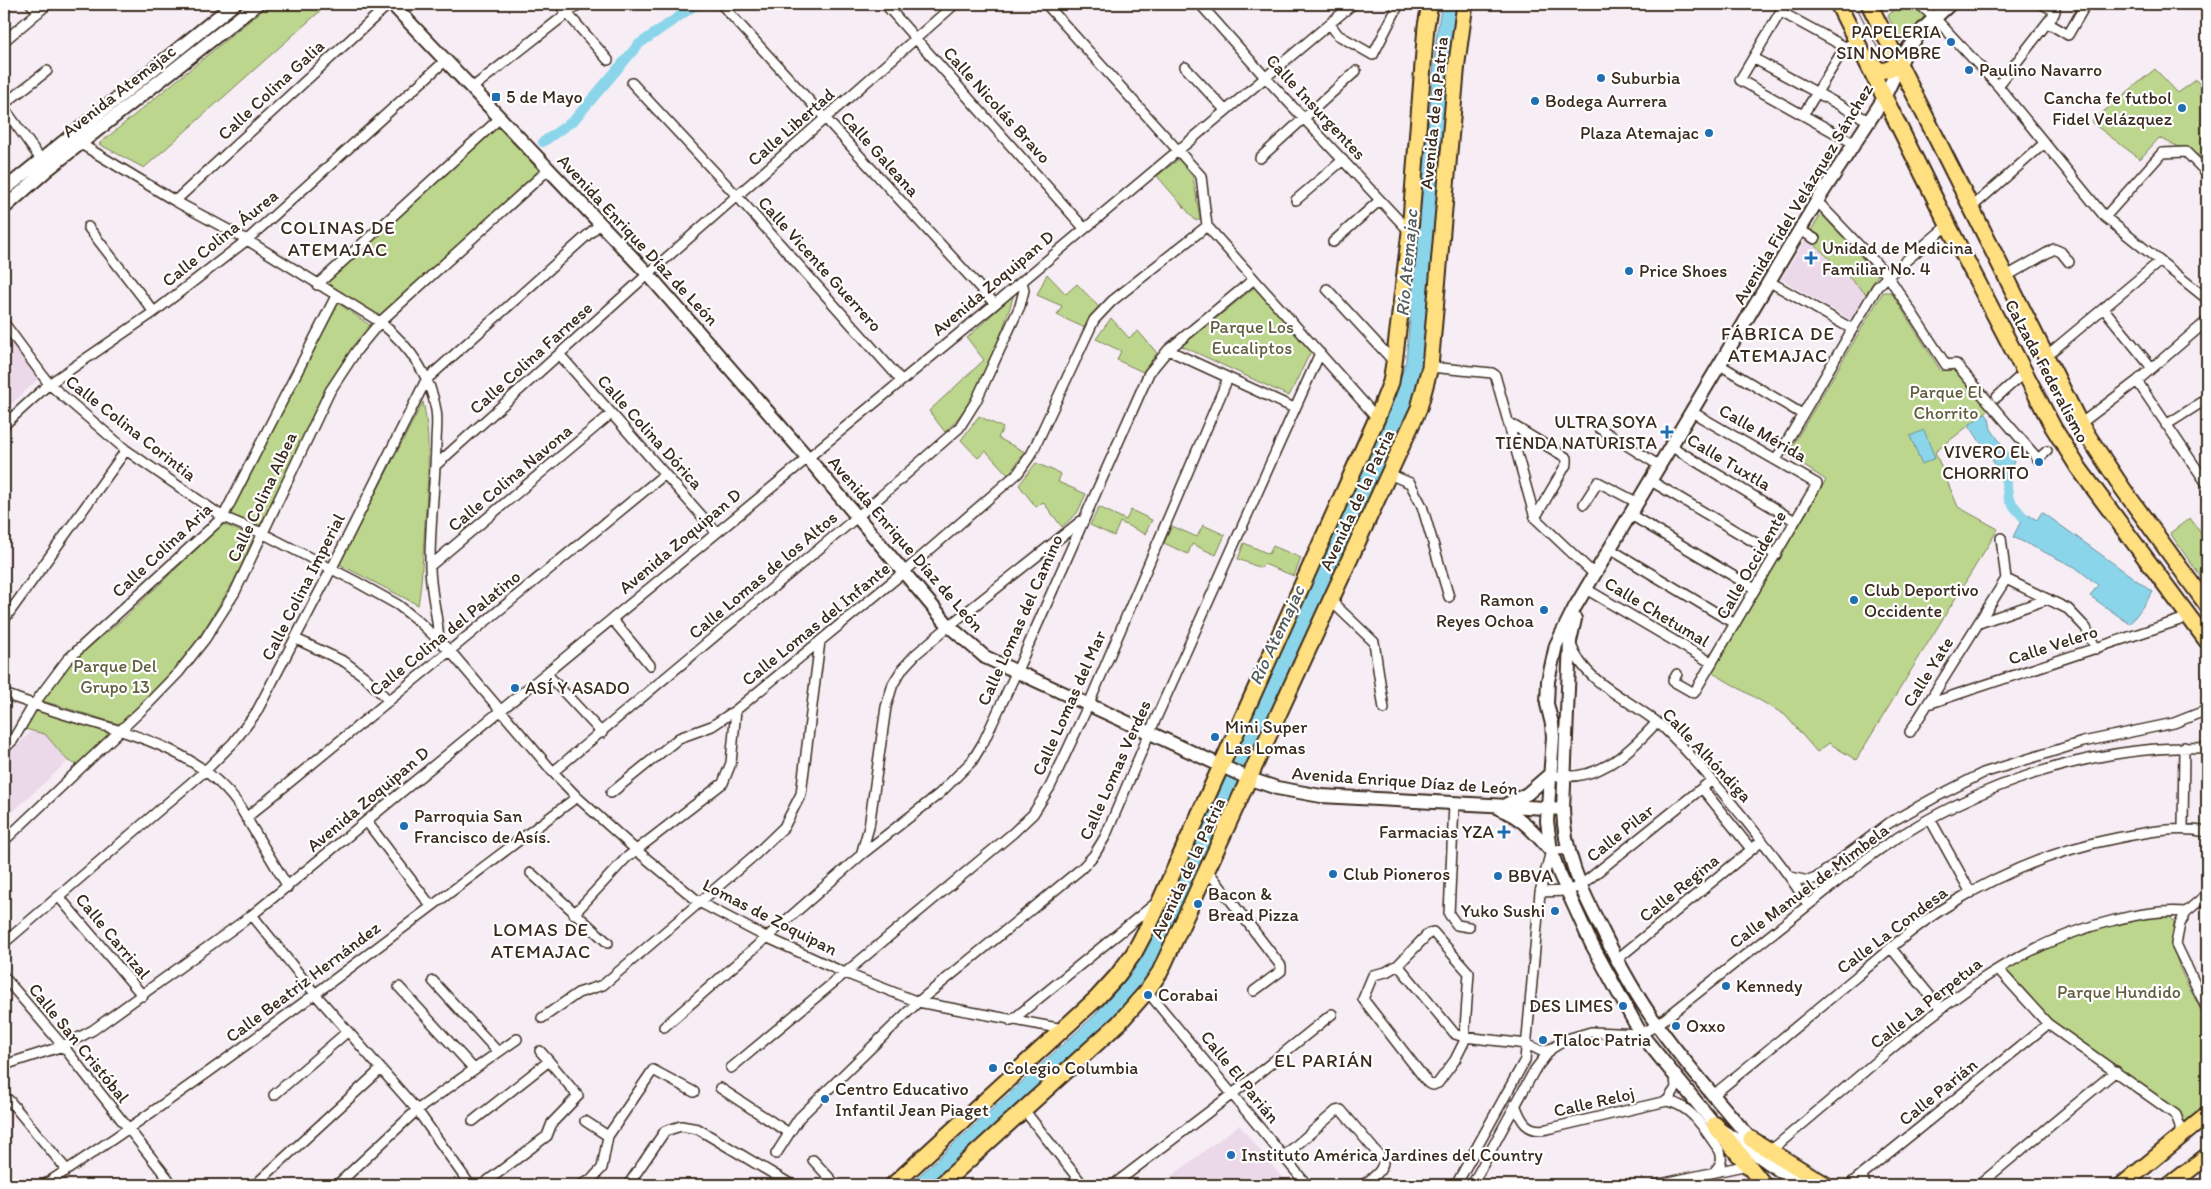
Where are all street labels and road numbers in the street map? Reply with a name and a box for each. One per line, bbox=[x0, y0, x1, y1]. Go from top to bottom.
street label: Calle Colina Galia bbox=[213, 35, 329, 145]
street label: Avenida de la Patria bbox=[1415, 36, 1453, 190]
street label: Avenida Atemajac bbox=[58, 40, 180, 142]
street label: Calle Nicolás Bravo bbox=[939, 42, 1055, 168]
street label: Calle Insurgentes bbox=[1261, 49, 1371, 165]
street label: Avenida Fidel Velázquez Sánchez bbox=[1728, 79, 1878, 308]
street label: Calle Libertad bbox=[743, 83, 839, 171]
street label: Calle Galeana bbox=[836, 107, 925, 202]
street label: Avenida Enrique Díaz de León bbox=[553, 150, 723, 330]
street label: Calle Colina Áurea bbox=[158, 184, 283, 292]
street label: Calle Vicente Guerrero bbox=[753, 192, 887, 336]
street label: Avenida Zoquipan D bbox=[927, 225, 1059, 341]
street label: Calzada Federalismo bbox=[2000, 295, 2094, 447]
street label: Calle Colina Farnese bbox=[465, 297, 597, 419]
street label: Calle Colina Corintia bbox=[61, 370, 201, 486]
street label: Calle Colina Dórica bbox=[592, 370, 708, 495]
street label: Calle Mérida bbox=[1715, 399, 1811, 467]
street label: Calle Colina Navona bbox=[443, 420, 577, 536]
street label: Avenida de la Patria bbox=[1315, 426, 1399, 574]
street label: Calle Colina Albea bbox=[222, 428, 302, 566]
street label: Calle Tuxtla bbox=[1683, 428, 1775, 496]
street label: Avenida Enrique Díaz de León bbox=[823, 451, 989, 637]
street label: Avenida Zoquipan D bbox=[614, 483, 746, 599]
street label: Calle Colina Aria bbox=[107, 497, 217, 602]
street label: Calle Lomas de los Altos bbox=[684, 506, 842, 644]
street label: Calle Occidente bbox=[1711, 507, 1791, 623]
street label: Calle Colina Imperial bbox=[256, 510, 350, 664]
street label: Calle Lomas del Camino bbox=[972, 531, 1068, 709]
street label: Calle Lomas del Infante bbox=[737, 557, 895, 691]
street label: Calle Colina del Palatino bbox=[365, 565, 525, 701]
street label: Calle Chetumal bbox=[1600, 572, 1714, 652]
street label: Calle Velero bbox=[2005, 620, 2101, 670]
street label: Calle Lomas del Mar bbox=[1027, 626, 1111, 779]
street label: Calle Yate bbox=[1898, 633, 1958, 711]
street label: Calle Lomas Verdes bbox=[1074, 697, 1156, 843]
street label: Calle Alhóndiga bbox=[1658, 703, 1757, 807]
street label: Avenida Zoquipan D bbox=[302, 741, 434, 857]
street label: Avenida Enrique Díaz de León bbox=[1291, 762, 1519, 800]
street label: Avenida de la Patria bbox=[1146, 794, 1230, 942]
street label: Calle Pilar bbox=[1582, 799, 1659, 867]
street label: Calle Manuel de Mimbela bbox=[1725, 818, 1894, 953]
street label: Calle Regina bbox=[1635, 849, 1724, 927]
street label: Lomas de Zoquipan bbox=[699, 874, 841, 960]
street label: Calle La Condesa bbox=[1832, 881, 1952, 979]
street label: Calle Carrizal bbox=[71, 888, 155, 984]
street label: Calle Beatriz Hernández bbox=[221, 916, 385, 1047]
street label: Calle La Perpetua bbox=[1866, 952, 1987, 1054]
street label: Calle San Cristóbal bbox=[24, 979, 134, 1107]
street label: Calle El Parián bbox=[1196, 1026, 1284, 1128]
street label: Calle Parián bbox=[1894, 1054, 1982, 1130]
street label: Calle Reloj bbox=[1551, 1082, 1637, 1122]

